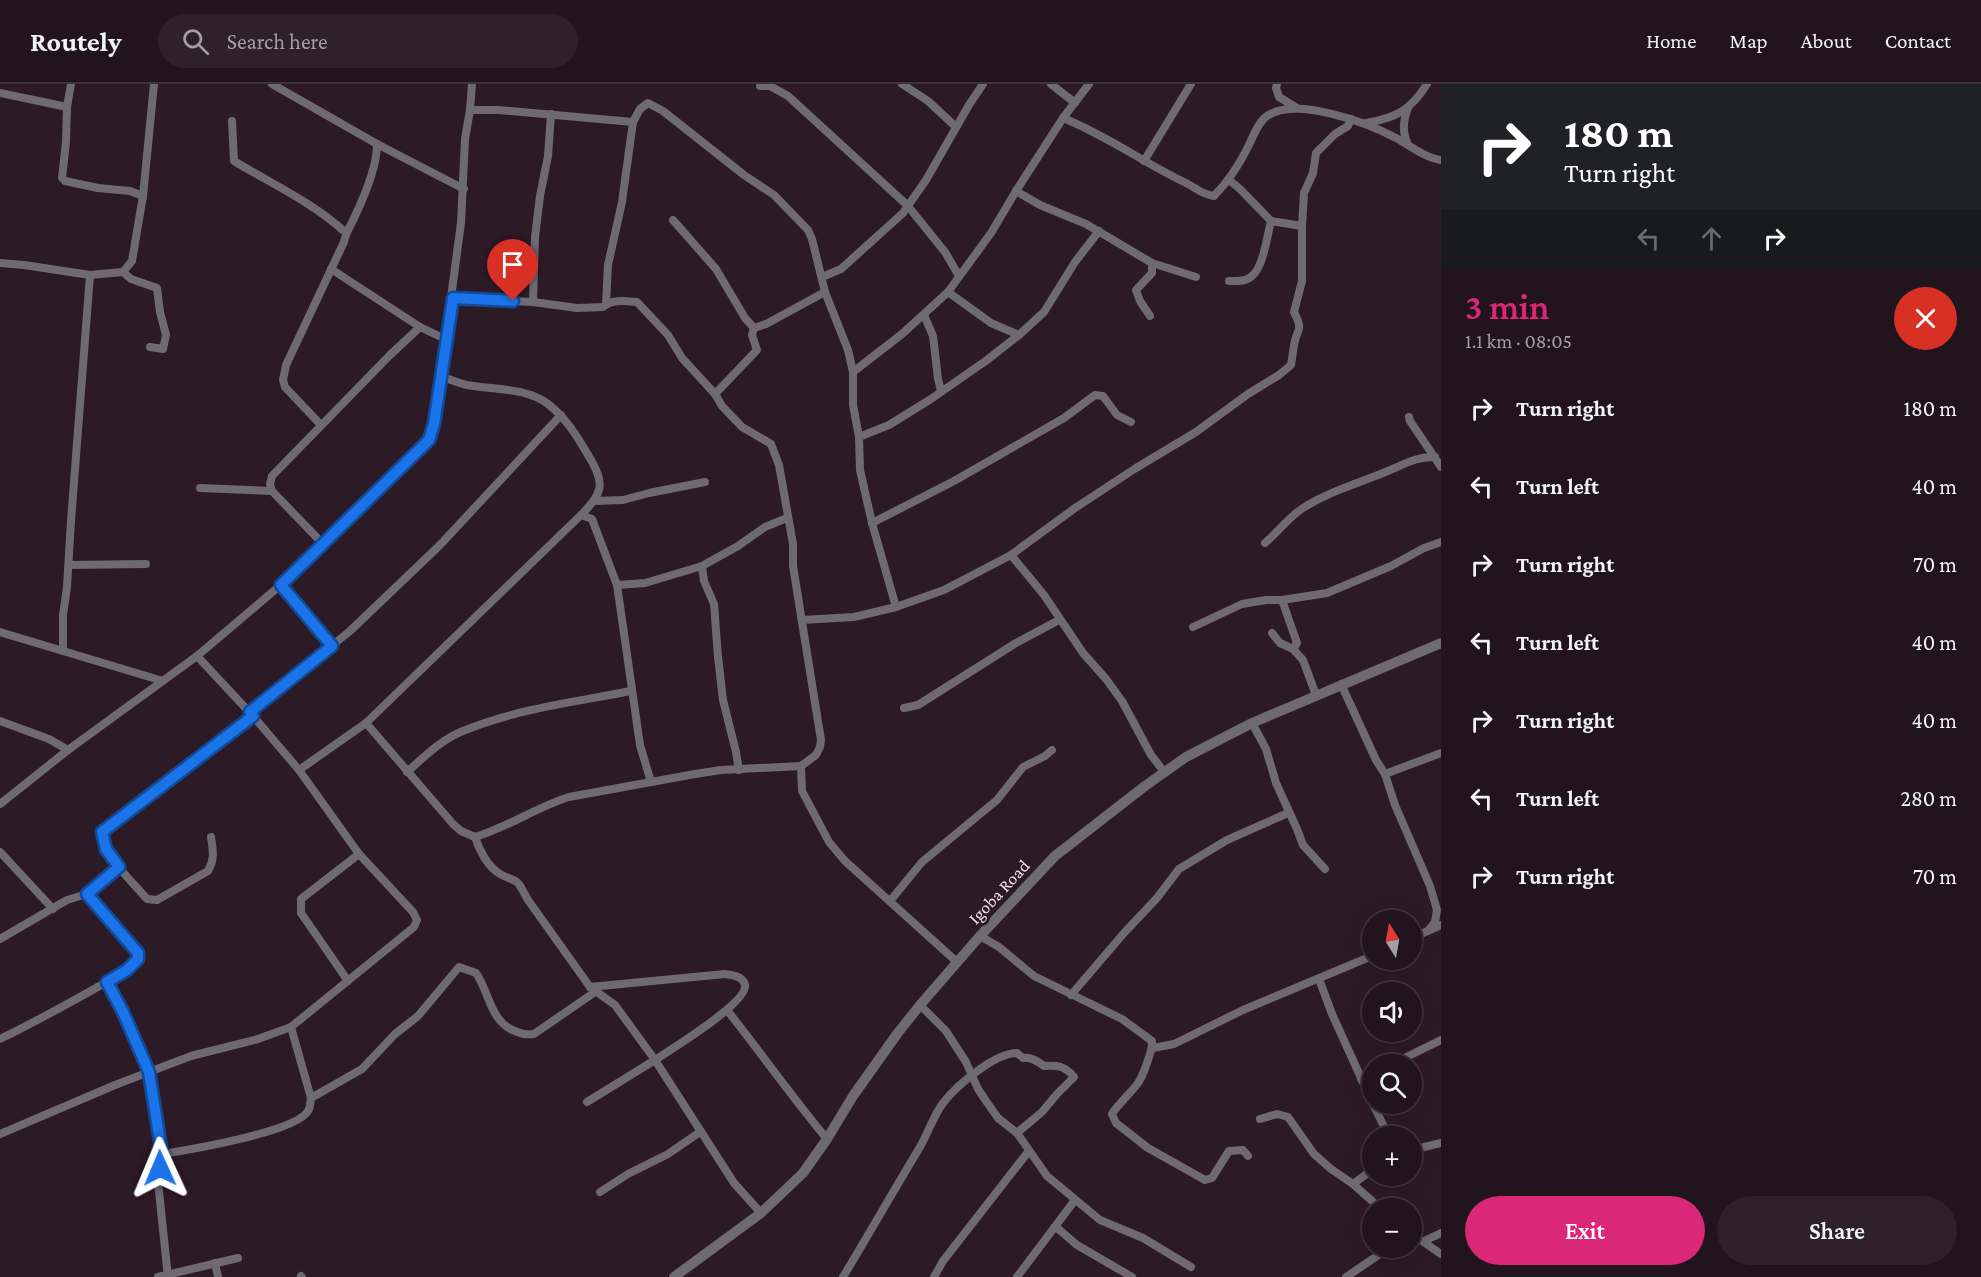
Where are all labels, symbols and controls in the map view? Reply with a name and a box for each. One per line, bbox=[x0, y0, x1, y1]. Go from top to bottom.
search box bbox=[158, 14, 578, 68]
icon: search bbox=[179, 25, 212, 58]
text: Routely bbox=[30, 26, 122, 57]
text: Search here bbox=[227, 29, 328, 54]
text: Home bbox=[1646, 29, 1696, 53]
text: Map bbox=[1729, 29, 1768, 53]
text: About bbox=[1801, 29, 1852, 53]
text: Contact bbox=[1885, 29, 1951, 53]
icon: right bbox=[1465, 108, 1543, 186]
text: 180 m bbox=[1564, 109, 1673, 156]
text: Turn right bbox=[1564, 158, 1675, 188]
icon: left bbox=[1632, 222, 1665, 255]
icon: ahead bbox=[1695, 222, 1728, 255]
icon: right bbox=[1758, 222, 1791, 255]
pin bbox=[487, 239, 538, 301]
icon: arrive bbox=[496, 248, 529, 281]
text: 3 min bbox=[1465, 287, 1549, 327]
button: close bbox=[1894, 287, 1957, 350]
text: 1.1 km · 08:05 bbox=[1465, 330, 1572, 352]
icon: right bbox=[1465, 392, 1498, 425]
text: Turn right bbox=[1516, 396, 1614, 421]
text: 180 m bbox=[1904, 396, 1957, 421]
icon: left bbox=[1465, 470, 1498, 503]
text: Turn left bbox=[1516, 474, 1599, 499]
text: 40 m bbox=[1912, 474, 1957, 499]
icon: right bbox=[1465, 548, 1498, 581]
text: Turn right bbox=[1516, 552, 1614, 577]
text: 70 m bbox=[1913, 552, 1957, 577]
icon: left bbox=[1465, 626, 1498, 659]
text: Turn left bbox=[1516, 630, 1599, 655]
text: 40 m bbox=[1912, 630, 1957, 655]
icon: right bbox=[1465, 704, 1498, 737]
text: Turn right bbox=[1516, 708, 1614, 733]
text: 40 m bbox=[1912, 708, 1957, 733]
icon: left bbox=[1465, 782, 1498, 815]
text: Turn left bbox=[1516, 786, 1599, 811]
text: 280 m bbox=[1900, 786, 1957, 811]
street label: Igoba Road bbox=[964, 855, 1034, 928]
icon: right bbox=[1465, 860, 1498, 893]
text: Turn right bbox=[1516, 864, 1614, 889]
text: 70 m bbox=[1913, 864, 1957, 889]
north arrow bbox=[1362, 910, 1422, 970]
map controls bbox=[1362, 910, 1422, 1258]
button: sound bbox=[1362, 982, 1422, 1042]
button: search bbox=[1362, 1054, 1422, 1114]
button: + bbox=[1362, 1126, 1422, 1186]
position arrow bbox=[128, 1136, 192, 1200]
button: Exit bbox=[1465, 1196, 1705, 1265]
button: Share bbox=[1717, 1196, 1957, 1265]
button: − bbox=[1362, 1198, 1422, 1258]

